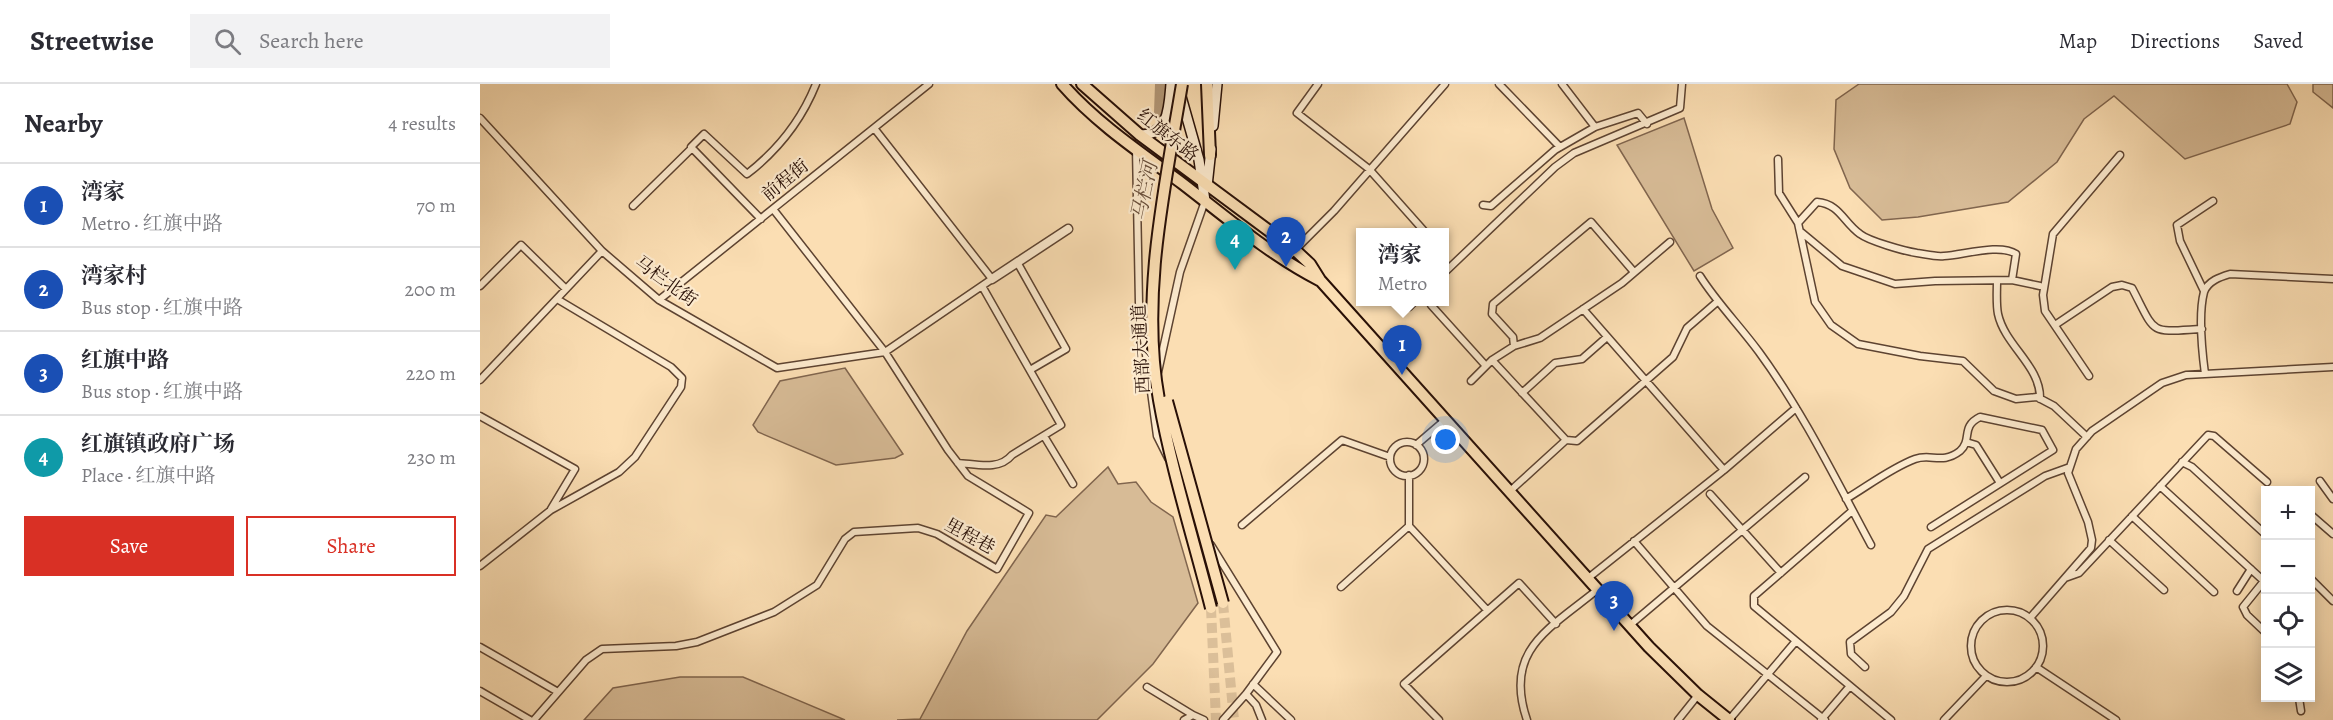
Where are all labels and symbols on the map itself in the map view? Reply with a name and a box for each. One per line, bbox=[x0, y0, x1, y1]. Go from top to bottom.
street label: 红旗东路 bbox=[1132, 103, 1204, 167]
street label: 前程街 bbox=[756, 154, 814, 206]
water label: 马栏河 bbox=[1125, 156, 1165, 223]
pin: 2 bbox=[1266, 218, 1306, 267]
pin: 4 bbox=[1216, 220, 1254, 270]
street label: 马栏北街 bbox=[630, 250, 702, 312]
street label: 西部大通道 bbox=[1127, 303, 1155, 395]
pin: 1 bbox=[1382, 326, 1422, 375]
your location bbox=[1431, 425, 1460, 454]
street label: 里程巷 bbox=[941, 512, 999, 560]
pin: 3 bbox=[1594, 582, 1634, 631]

